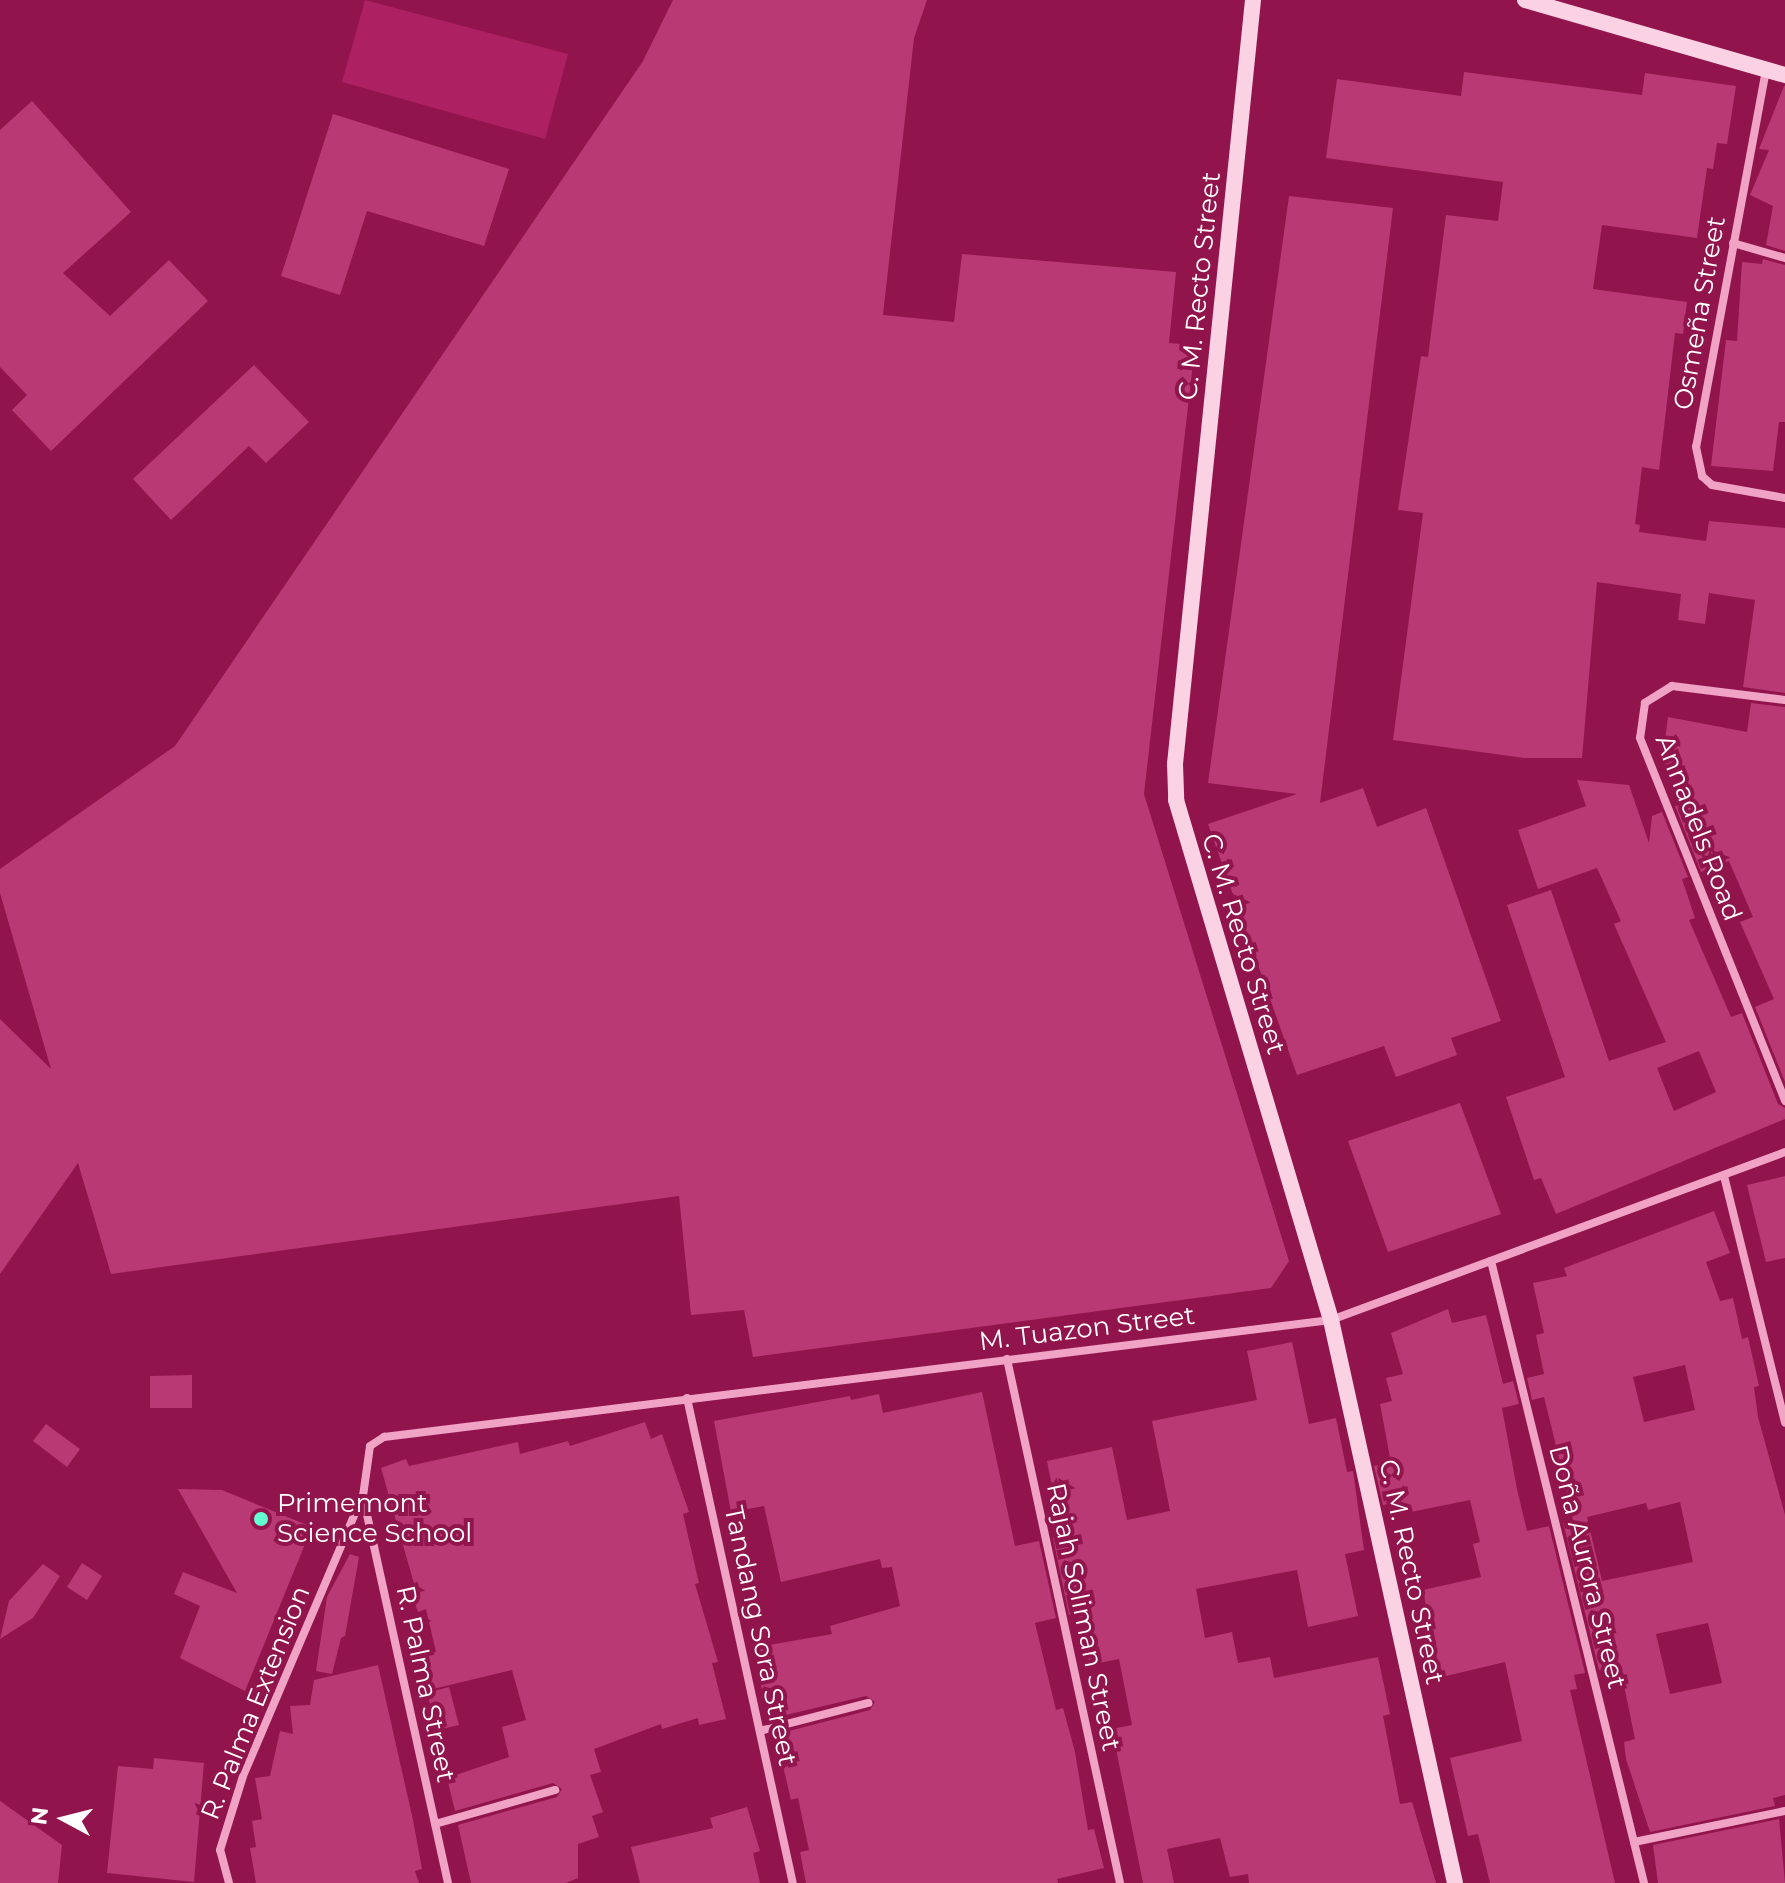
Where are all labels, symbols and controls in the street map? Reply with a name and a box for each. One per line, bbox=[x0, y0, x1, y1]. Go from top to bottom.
street label: C. M. Recto Street bbox=[1172, 170, 1228, 402]
street label: Osmeña Street bbox=[1668, 214, 1732, 412]
street label: Annadels Road bbox=[1648, 730, 1748, 926]
street label: C. M. Recto Street bbox=[1195, 830, 1291, 1058]
street label: M. Tuazon Street bbox=[977, 1300, 1197, 1358]
street label: Doña Aurora Street bbox=[1542, 1442, 1632, 1692]
street label: C. M. Recto Street bbox=[1372, 1457, 1450, 1687]
street label: Rajah Soliman Street bbox=[1039, 1480, 1127, 1754]
place label: Primemont Science School bbox=[277, 1488, 472, 1550]
street label: Tandang Sora Street bbox=[717, 1503, 803, 1769]
marker: Primemont Science School bbox=[252, 1510, 270, 1528]
street label: R. Palma Extension bbox=[195, 1582, 317, 1824]
street label: R. Palma Street bbox=[389, 1583, 461, 1785]
north arrow bbox=[24, 1779, 104, 1859]
text: N bbox=[25, 1806, 54, 1826]

